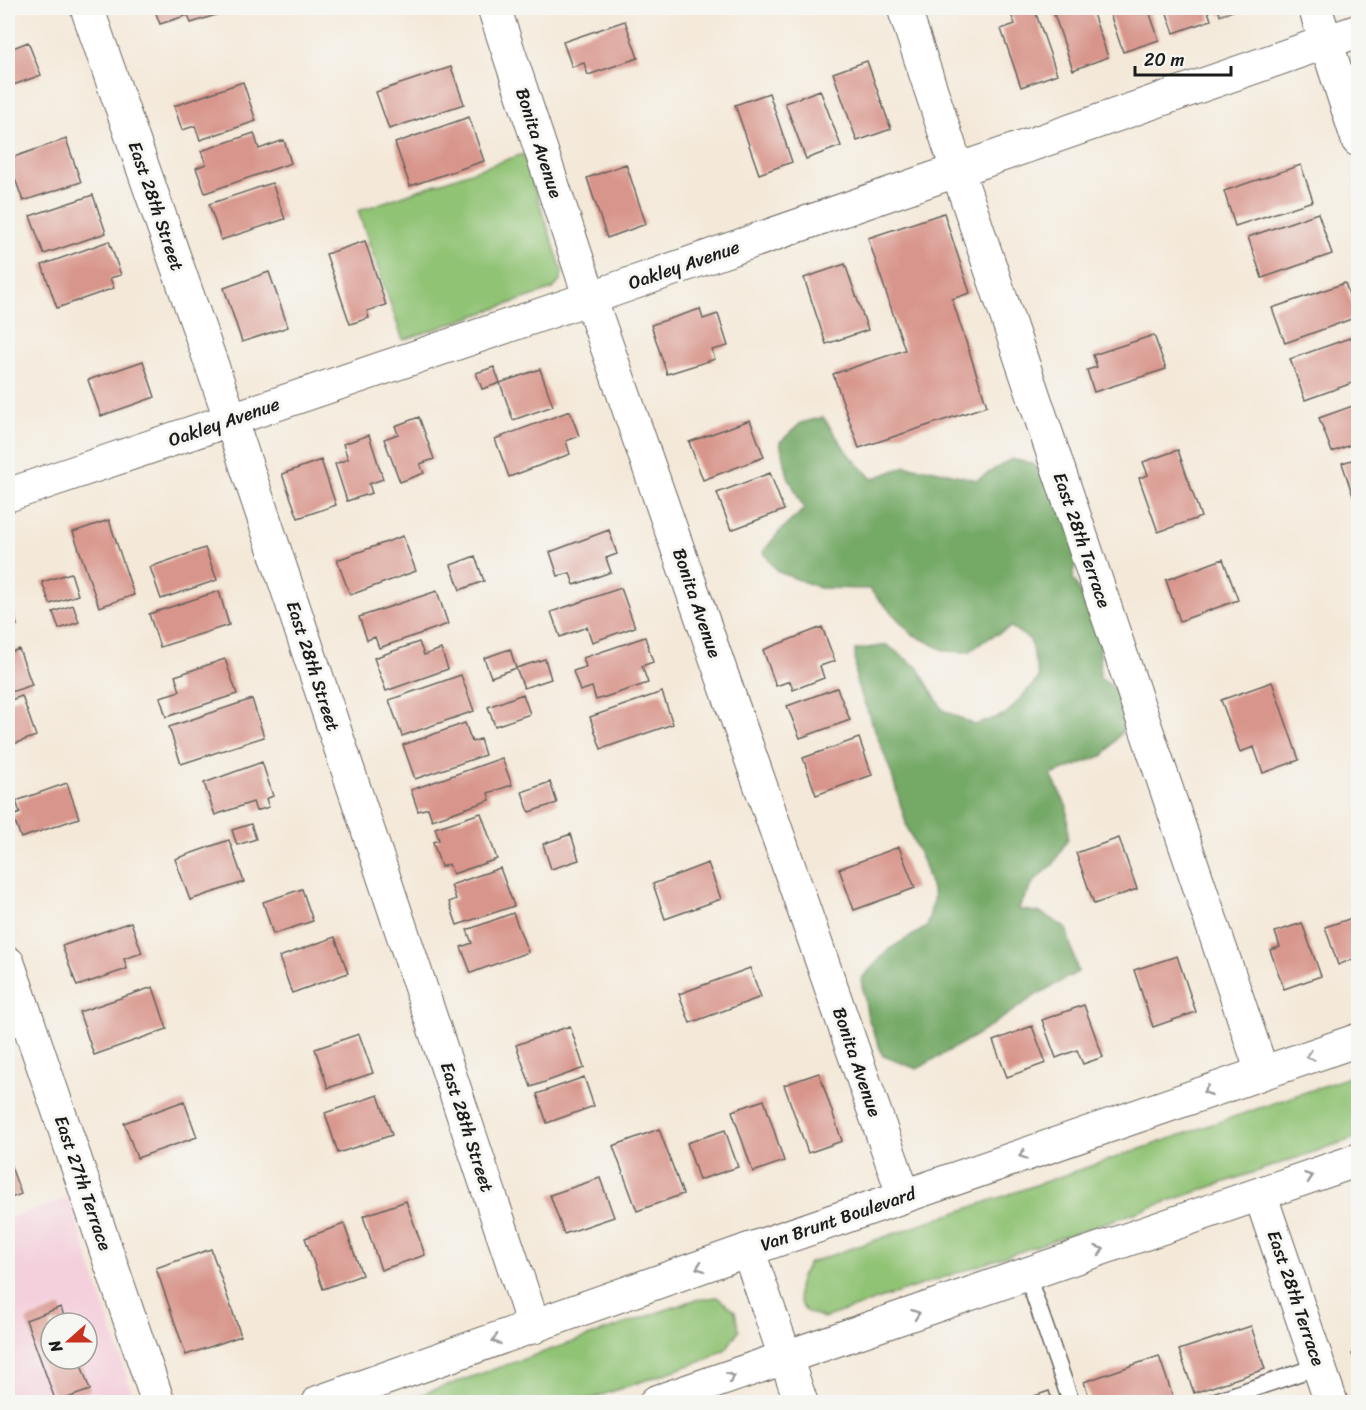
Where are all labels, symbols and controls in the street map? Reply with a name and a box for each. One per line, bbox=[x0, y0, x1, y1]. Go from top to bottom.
scale bar bbox=[1135, 39, 1231, 77]
text: 20 m bbox=[1144, 44, 1184, 76]
street label: Bonita Avenue bbox=[506, 84, 572, 203]
street label: East 28th Street bbox=[119, 137, 193, 275]
street label: Oakley Avenue bbox=[624, 231, 744, 299]
street label: Oakley Avenue bbox=[164, 388, 284, 456]
street label: East 28th Terrace bbox=[1044, 468, 1120, 612]
street label: Bonita Avenue bbox=[663, 544, 731, 663]
street label: East 28th Street bbox=[277, 597, 349, 735]
street label: Bonita Avenue bbox=[823, 1003, 891, 1122]
one-way arrow bbox=[1305, 1049, 1316, 1061]
street label: East 28th Street bbox=[431, 1058, 503, 1196]
one-way arrow bbox=[1202, 1084, 1213, 1097]
street label: East 27th Terrace bbox=[45, 1111, 121, 1255]
one-way arrow bbox=[1018, 1148, 1029, 1160]
one-way arrow bbox=[1304, 1172, 1314, 1185]
street label: Van Brunt Boulevard bbox=[756, 1177, 921, 1261]
street label: East 28th Terrace bbox=[1258, 1226, 1334, 1370]
one-way arrow bbox=[1094, 1244, 1105, 1257]
one-way arrow bbox=[695, 1260, 706, 1273]
one-way arrow bbox=[910, 1308, 921, 1321]
north arrow bbox=[39, 1311, 99, 1371]
one-way arrow bbox=[492, 1333, 502, 1346]
text: N bbox=[40, 1335, 71, 1358]
one-way arrow bbox=[725, 1372, 736, 1384]

